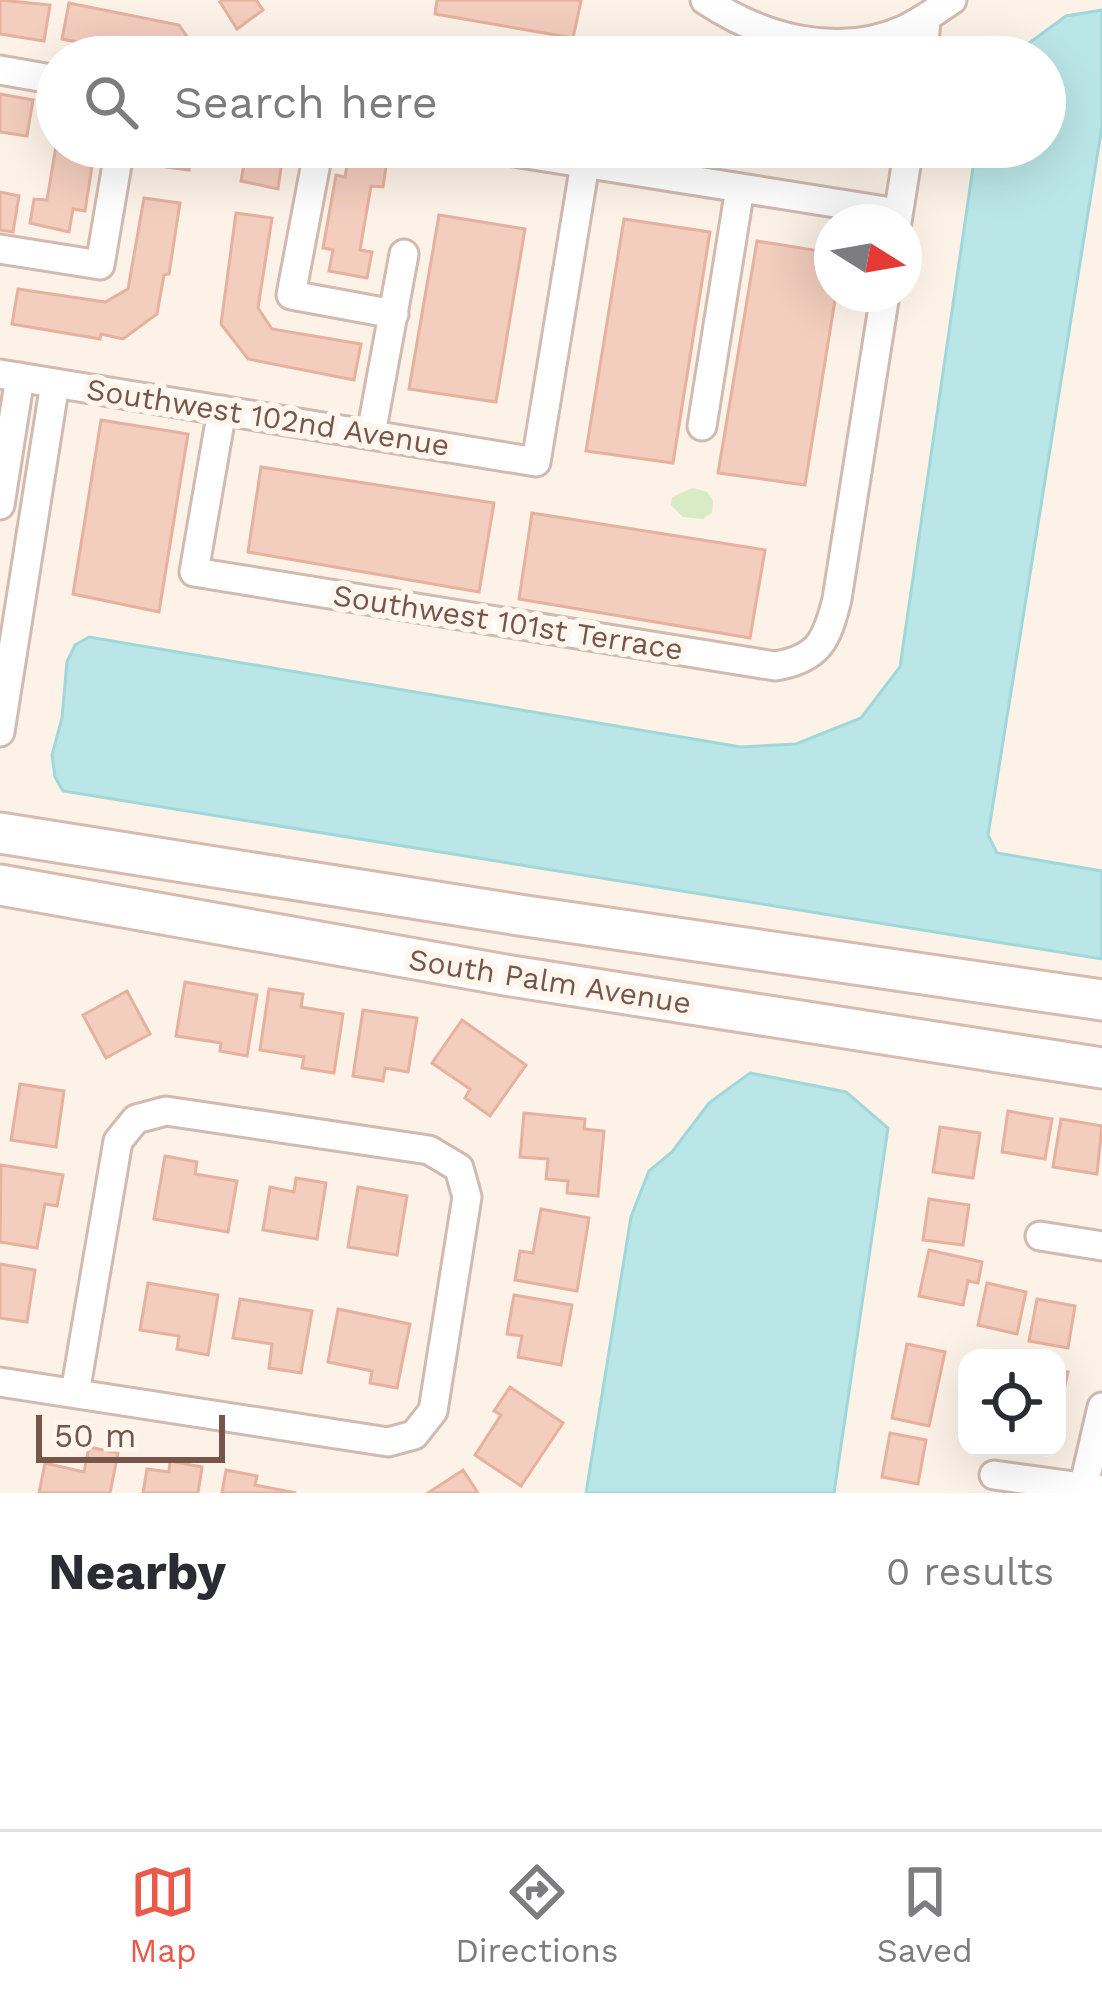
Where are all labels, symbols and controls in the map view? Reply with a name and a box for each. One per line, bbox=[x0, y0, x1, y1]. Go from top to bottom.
search box bbox=[36, 36, 1066, 168]
icon: search bbox=[78, 69, 144, 135]
text: Search here bbox=[174, 76, 438, 129]
north arrow bbox=[814, 204, 922, 312]
street label: Southwest 102nd Avenue bbox=[84, 371, 452, 463]
street label: Southwest 101st Terrace bbox=[331, 577, 685, 667]
street label: South Palm Avenue bbox=[406, 941, 694, 1021]
map controls bbox=[958, 1349, 1066, 1457]
button: locate bbox=[958, 1349, 1066, 1457]
scale bar bbox=[36, 1409, 225, 1462]
text: 50 m bbox=[54, 1416, 136, 1455]
text: Nearby bbox=[48, 1542, 226, 1601]
text: 0 results bbox=[886, 1549, 1054, 1594]
tab: Map bbox=[129, 1859, 197, 1970]
tab: Directions bbox=[455, 1859, 618, 1970]
tab: Saved bbox=[877, 1859, 973, 1970]

